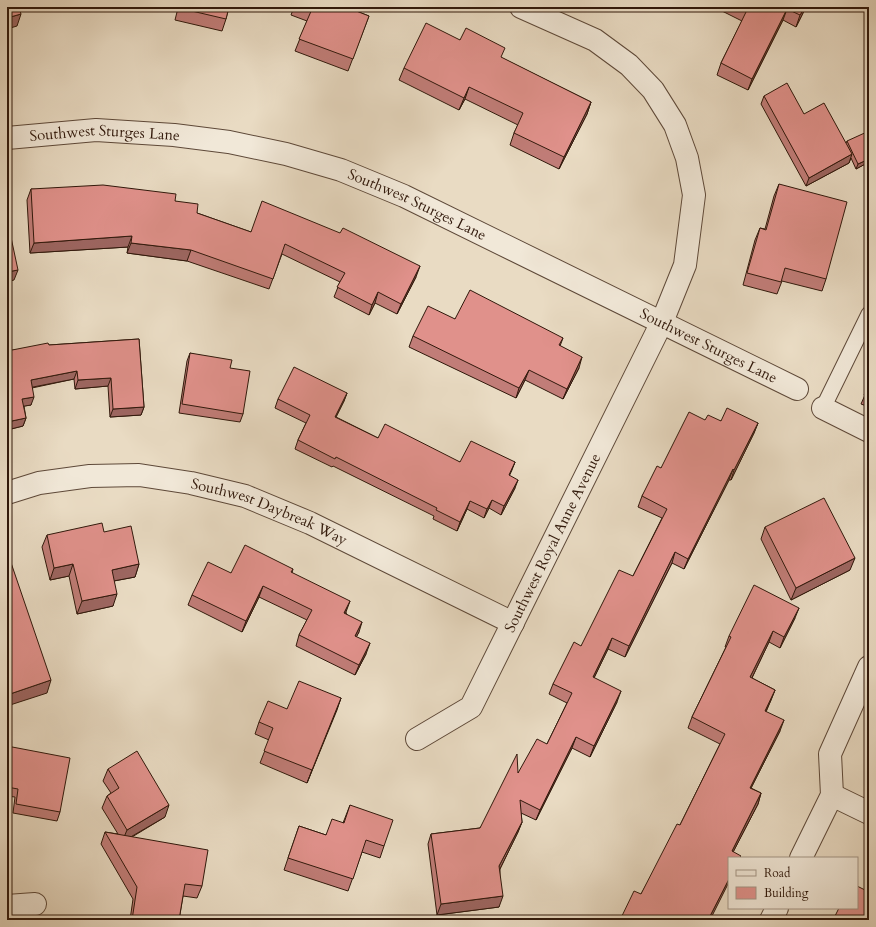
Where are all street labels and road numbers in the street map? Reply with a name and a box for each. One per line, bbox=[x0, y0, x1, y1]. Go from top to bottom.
street label: Southwest Sturges Lane bbox=[29, 120, 181, 146]
street label: Southwest Sturges Lane bbox=[345, 164, 490, 245]
street label: Southwest Sturges Lane bbox=[637, 303, 781, 388]
street label: Southwest Royal Anne Avenue bbox=[500, 450, 605, 636]
street label: Southwest Daybreak Way bbox=[189, 473, 351, 550]

